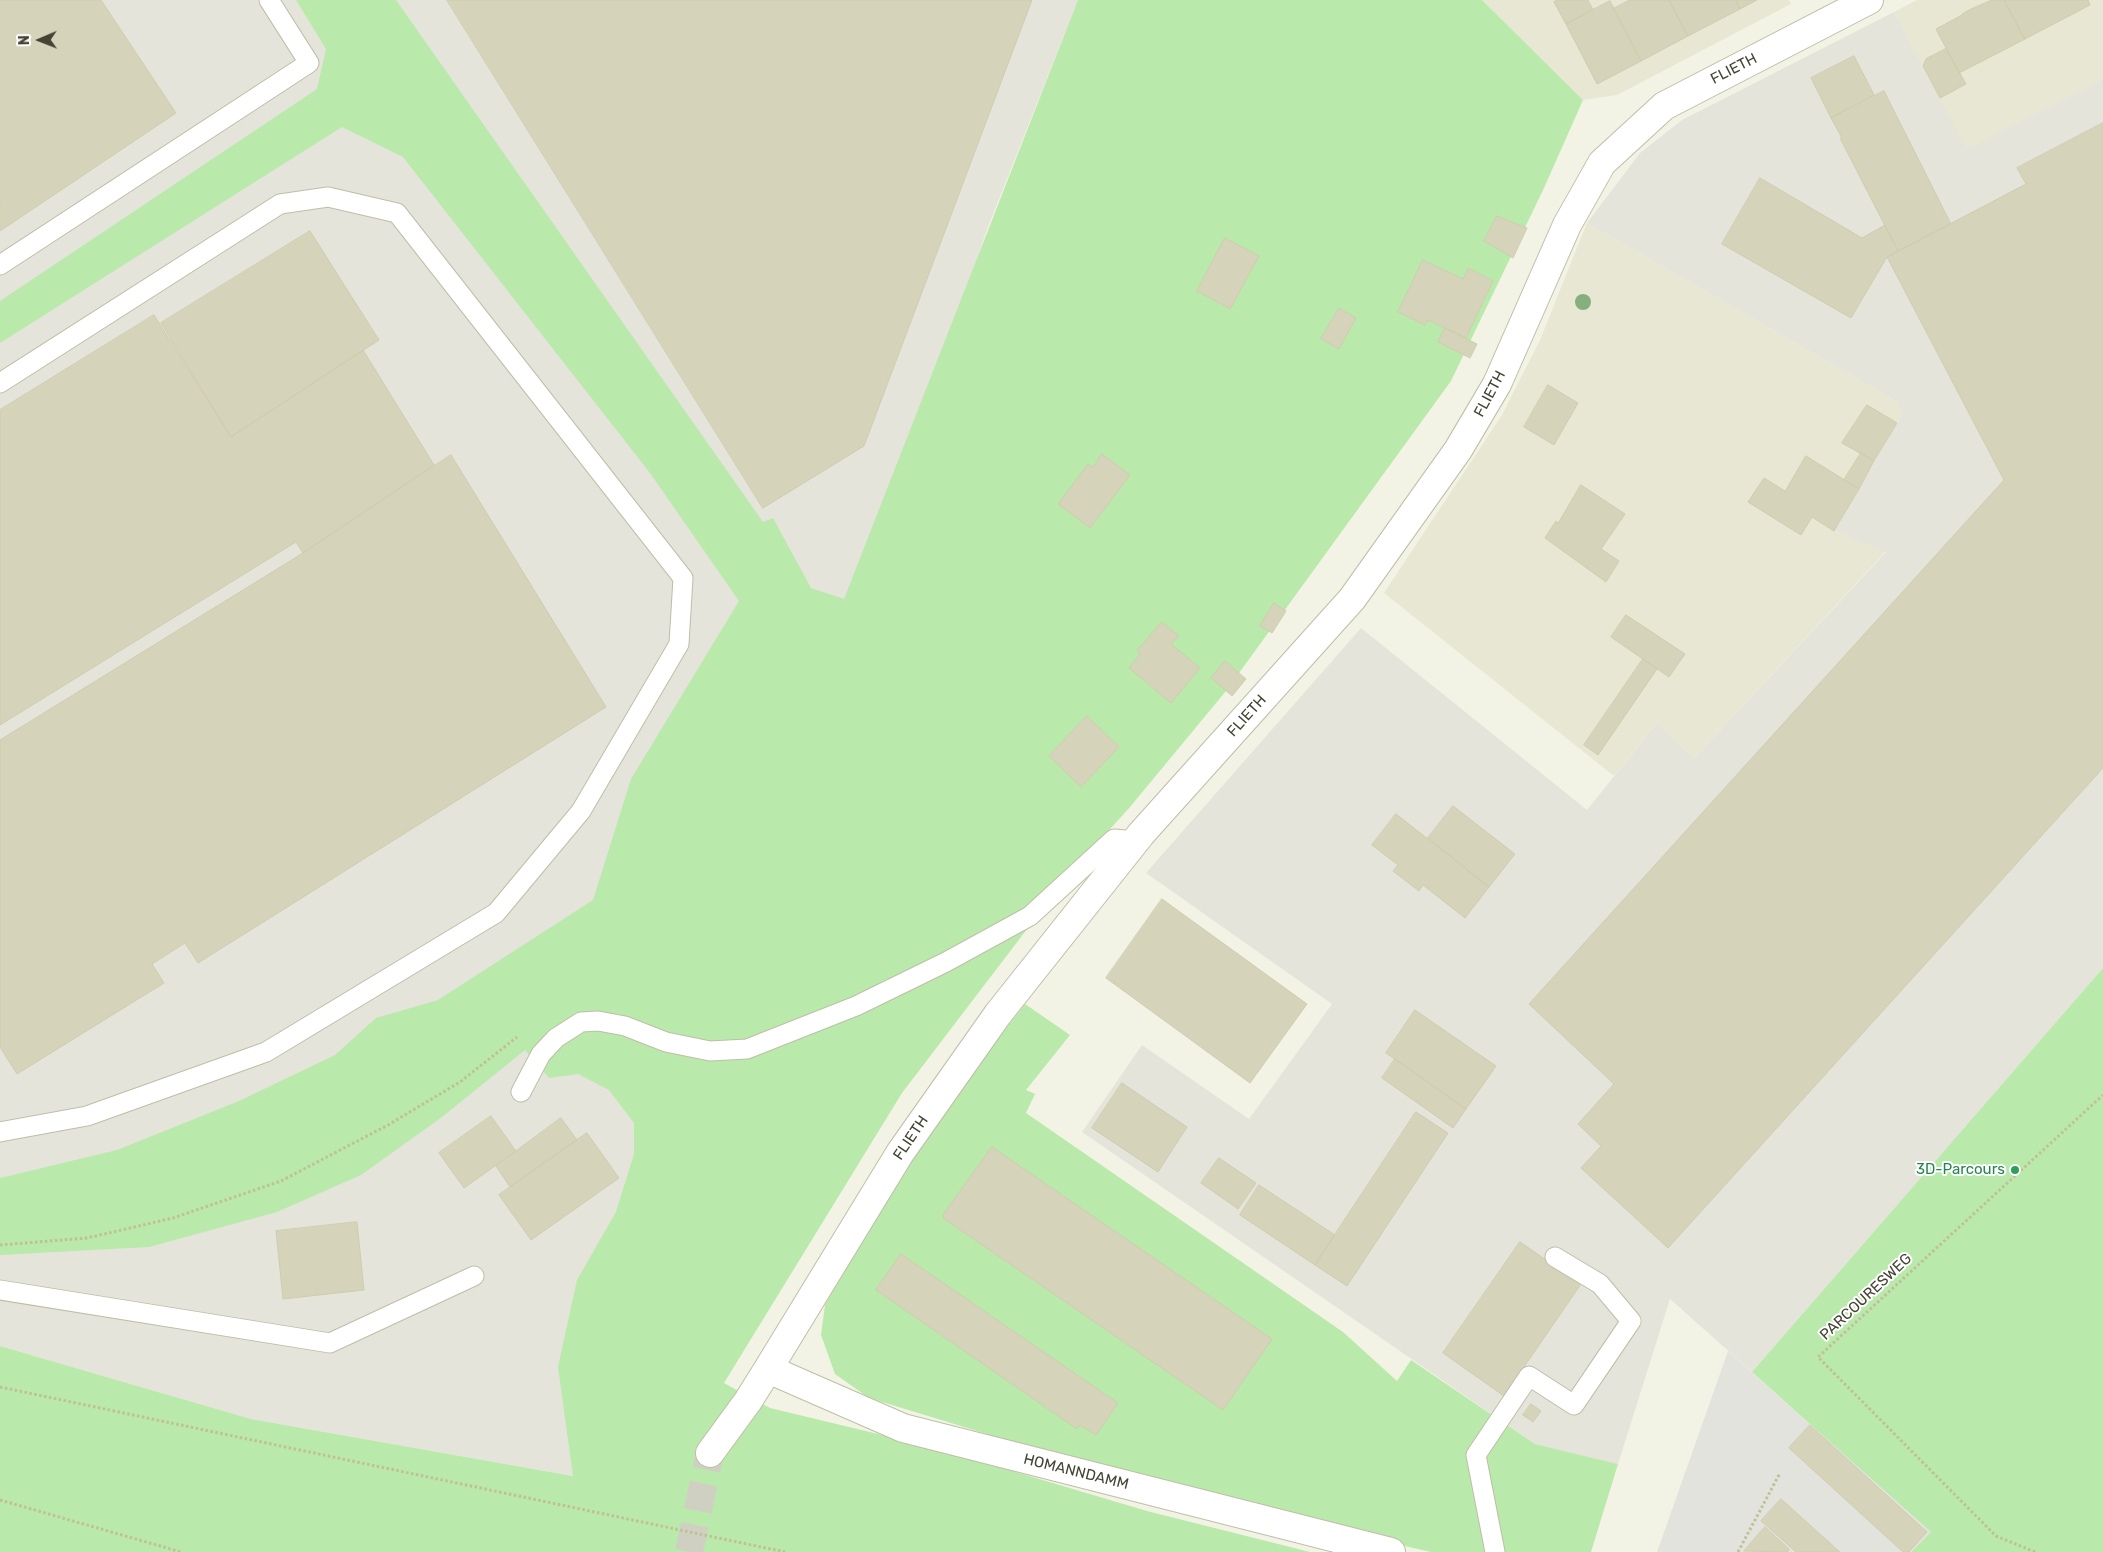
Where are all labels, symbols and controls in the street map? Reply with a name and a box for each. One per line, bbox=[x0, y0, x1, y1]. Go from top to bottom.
north arrow bbox=[15, 15, 65, 65]
text: N bbox=[16, 35, 33, 45]
street label: FLIETH bbox=[1708, 50, 1760, 88]
street label: FLIETH bbox=[1470, 368, 1510, 420]
street label: FLIETH bbox=[1224, 691, 1270, 741]
street label: FLIETH bbox=[890, 1112, 932, 1164]
place label: 3D-Parcours bbox=[1916, 1161, 2005, 1179]
marker: 3D-Parcours bbox=[2009, 1164, 2021, 1176]
street label: PARCOURESWEG bbox=[1816, 1250, 1916, 1344]
street label: HOMANNDAMM bbox=[1022, 1450, 1130, 1494]

